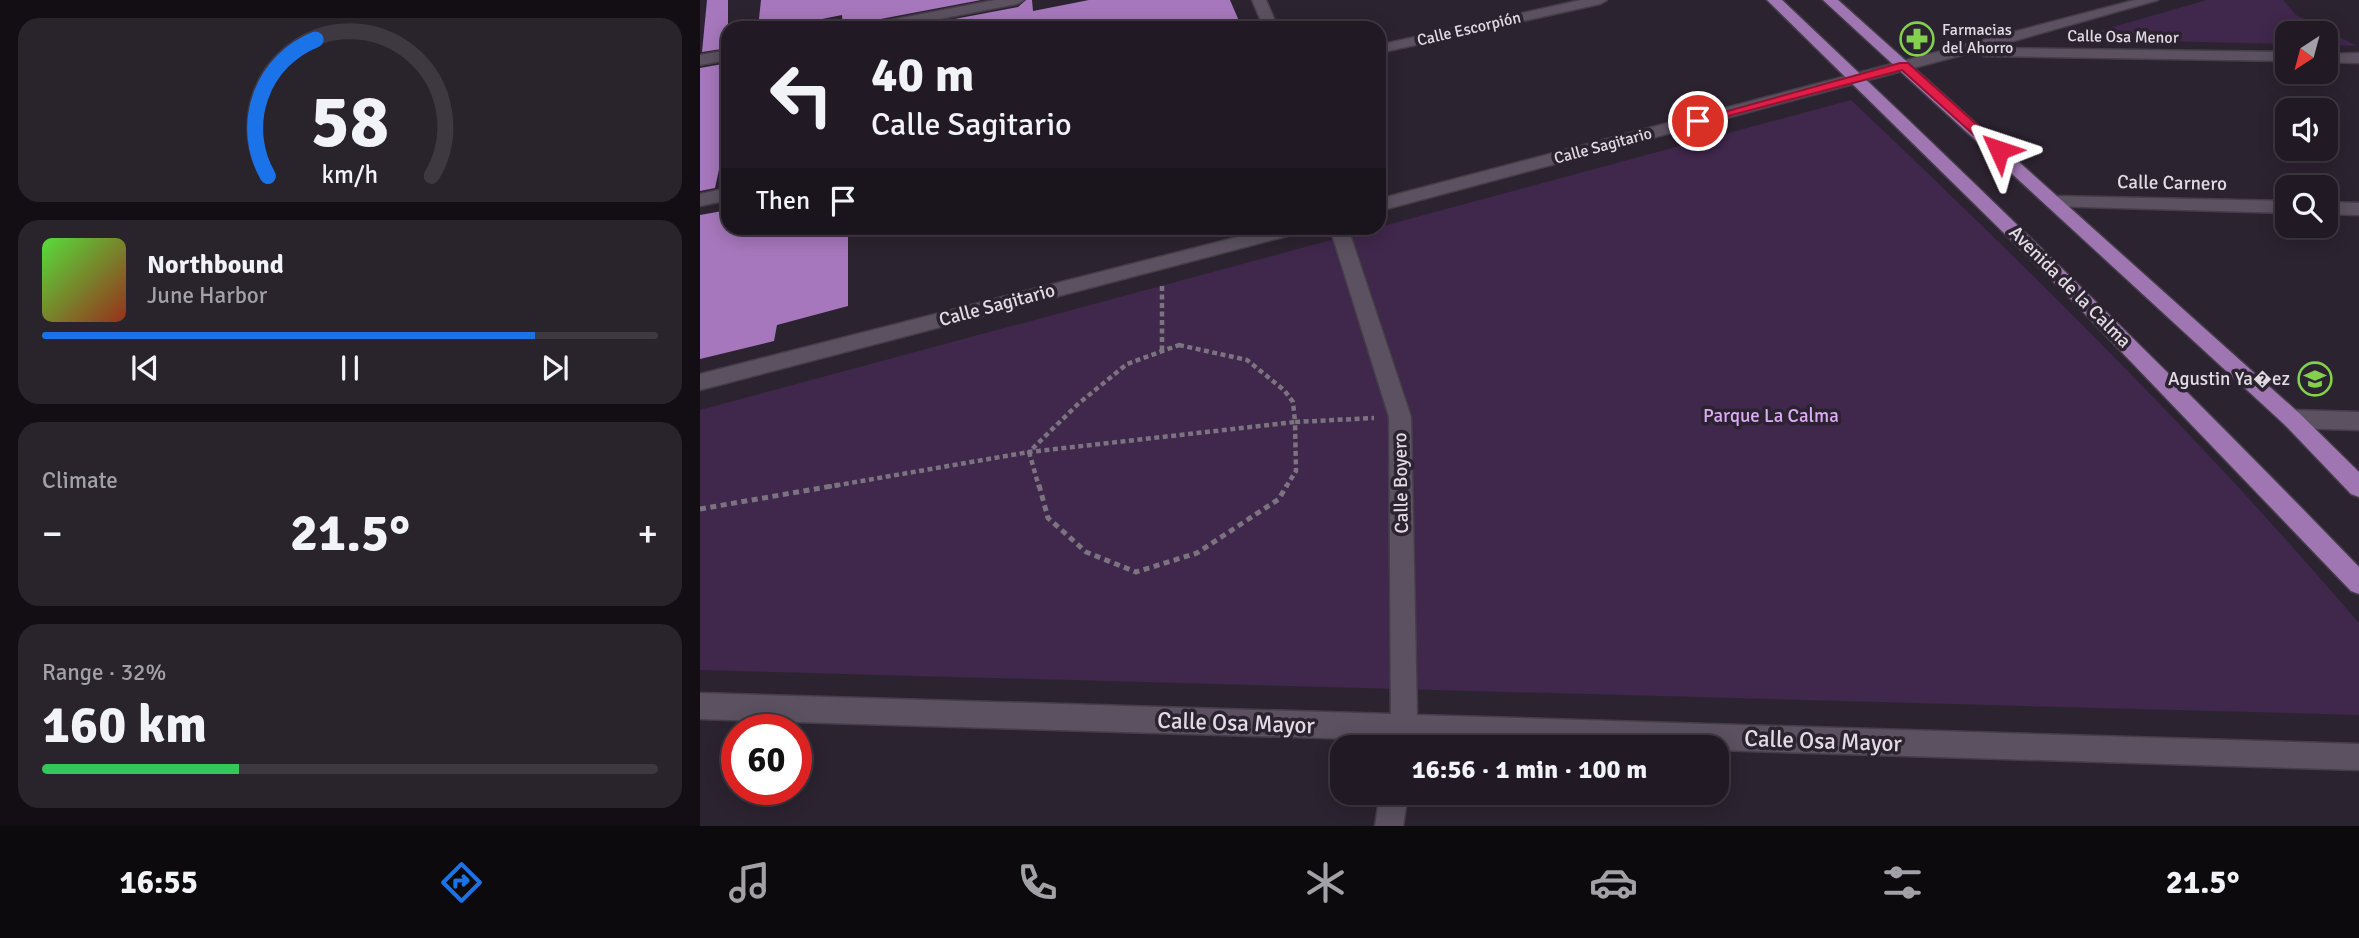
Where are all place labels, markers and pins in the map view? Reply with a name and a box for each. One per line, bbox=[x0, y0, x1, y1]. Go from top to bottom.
pharmacy icon: Farmacias del Ahorro bbox=[1898, 20, 1936, 58]
place label: Farmacias del Ahorro bbox=[1942, 20, 2013, 58]
pin bbox=[1668, 91, 1728, 151]
school or university icon: Agustin Ya�ez bbox=[2296, 360, 2334, 398]
place label: Agustin Ya�ez bbox=[2168, 367, 2290, 391]

